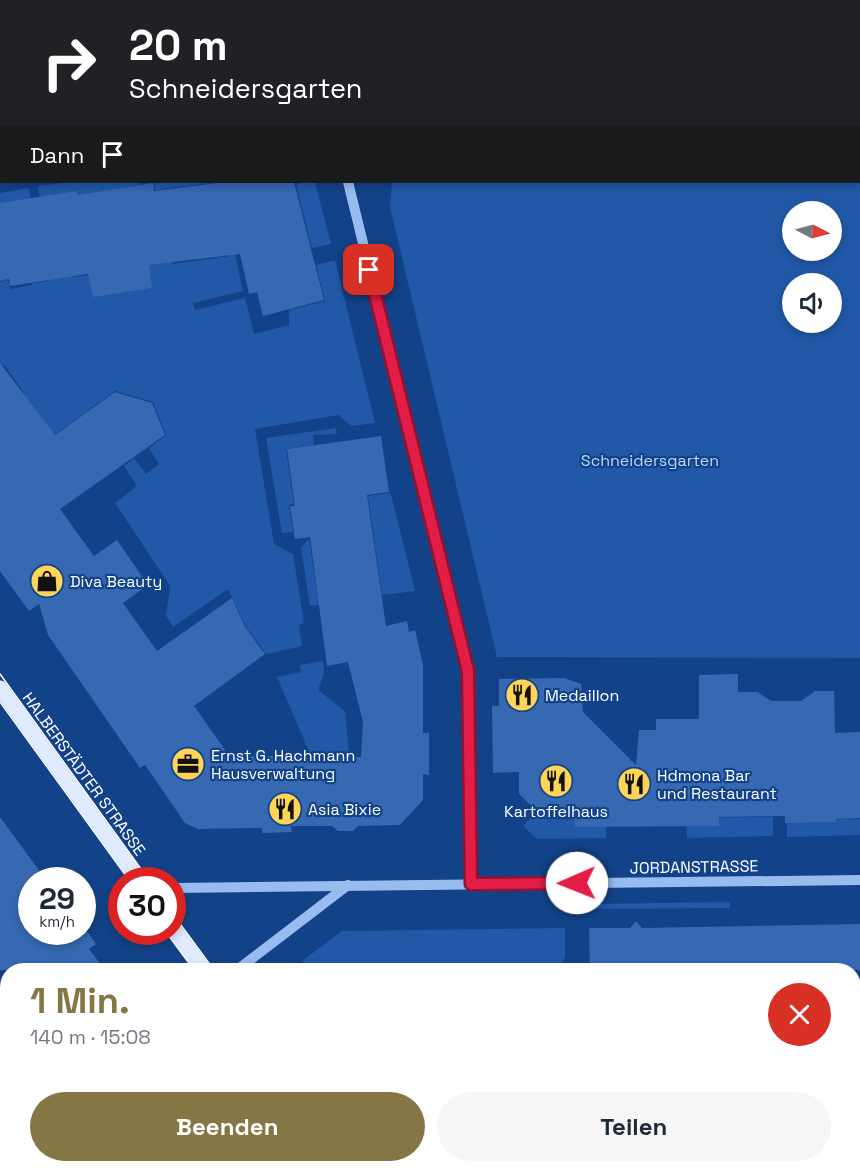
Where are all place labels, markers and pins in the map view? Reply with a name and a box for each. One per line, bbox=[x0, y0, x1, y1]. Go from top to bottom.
pin bbox=[343, 244, 394, 295]
shop icon: Diva Beauty bbox=[29, 563, 65, 599]
place label: Diva Beauty bbox=[70, 571, 162, 592]
restaurant icon: Medaillon bbox=[504, 677, 540, 713]
place label: Medaillon bbox=[545, 685, 619, 706]
place label: Ernst G. Hachmann Hausverwaltung bbox=[211, 745, 355, 784]
office icon: Ernst G. Hachmann Hausverwaltung bbox=[170, 746, 206, 782]
restaurant icon: Kartoffelhaus bbox=[538, 763, 574, 799]
place label: Hdmona Bar und Restaurant bbox=[657, 765, 777, 804]
restaurant icon: Hdmona Bar und Restaurant bbox=[616, 766, 652, 802]
restaurant icon: Asia Bixie bbox=[267, 791, 303, 827]
place label: Asia Bixie bbox=[308, 799, 381, 820]
place label: Kartoffelhaus bbox=[504, 801, 608, 822]

